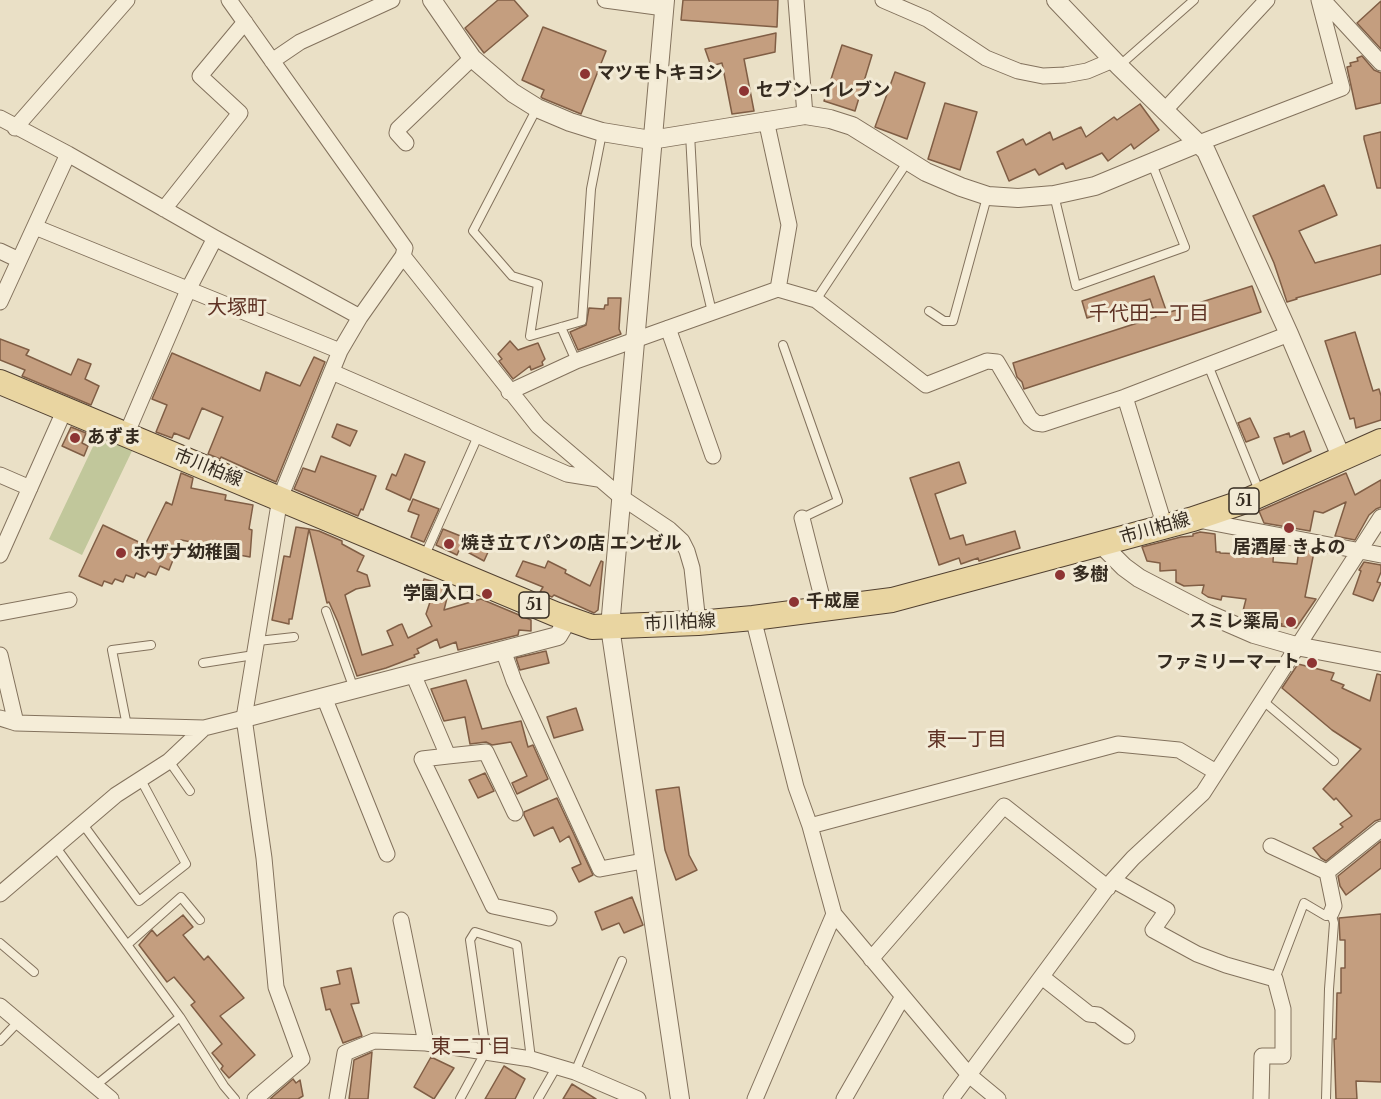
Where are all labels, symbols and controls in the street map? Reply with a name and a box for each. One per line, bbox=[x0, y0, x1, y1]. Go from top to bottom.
place label: マツモトキヨシ bbox=[597, 63, 723, 85]
marker: マツモトキヨシ bbox=[578, 67, 592, 81]
place label: セブン-イレブン bbox=[756, 80, 890, 102]
marker: セブン-イレブン bbox=[737, 84, 751, 98]
district label: 大塚町 bbox=[207, 296, 267, 320]
district label: 千代田一丁目 bbox=[1089, 302, 1209, 326]
place label: あずま bbox=[87, 427, 141, 449]
marker: あずま bbox=[68, 431, 82, 445]
street label: 市川柏線 bbox=[171, 445, 245, 491]
road number: 51 bbox=[1229, 488, 1259, 514]
street label: 市川柏線 bbox=[1117, 509, 1193, 549]
marker: 居酒屋 きよの bbox=[1282, 521, 1296, 535]
place label: 焼き立てパンの店 エンゼル bbox=[461, 533, 682, 555]
marker: 焼き立てパンの店 エンゼル bbox=[442, 537, 456, 551]
place label: 居酒屋 きよの bbox=[1233, 537, 1345, 559]
place label: ホザナ幼稚園 bbox=[133, 542, 241, 564]
marker: ホザナ幼稚園 bbox=[114, 546, 128, 560]
place label: 多樹 bbox=[1072, 564, 1108, 586]
marker: 多樹 bbox=[1053, 568, 1067, 582]
place label: 学園入口 bbox=[403, 583, 475, 605]
marker: 学園入口 bbox=[480, 587, 494, 601]
place label: 千成屋 bbox=[806, 591, 860, 613]
road number: 51 bbox=[519, 592, 549, 618]
marker: 千成屋 bbox=[787, 595, 801, 609]
street label: 市川柏線 bbox=[643, 610, 717, 636]
place label: スミレ薬局 bbox=[1189, 611, 1279, 633]
marker: スミレ薬局 bbox=[1284, 615, 1298, 629]
place label: ファミリーマート bbox=[1156, 652, 1300, 674]
marker: ファミリーマート bbox=[1305, 656, 1319, 670]
district label: 東一丁目 bbox=[927, 728, 1007, 752]
district label: 東二丁目 bbox=[431, 1035, 511, 1059]

